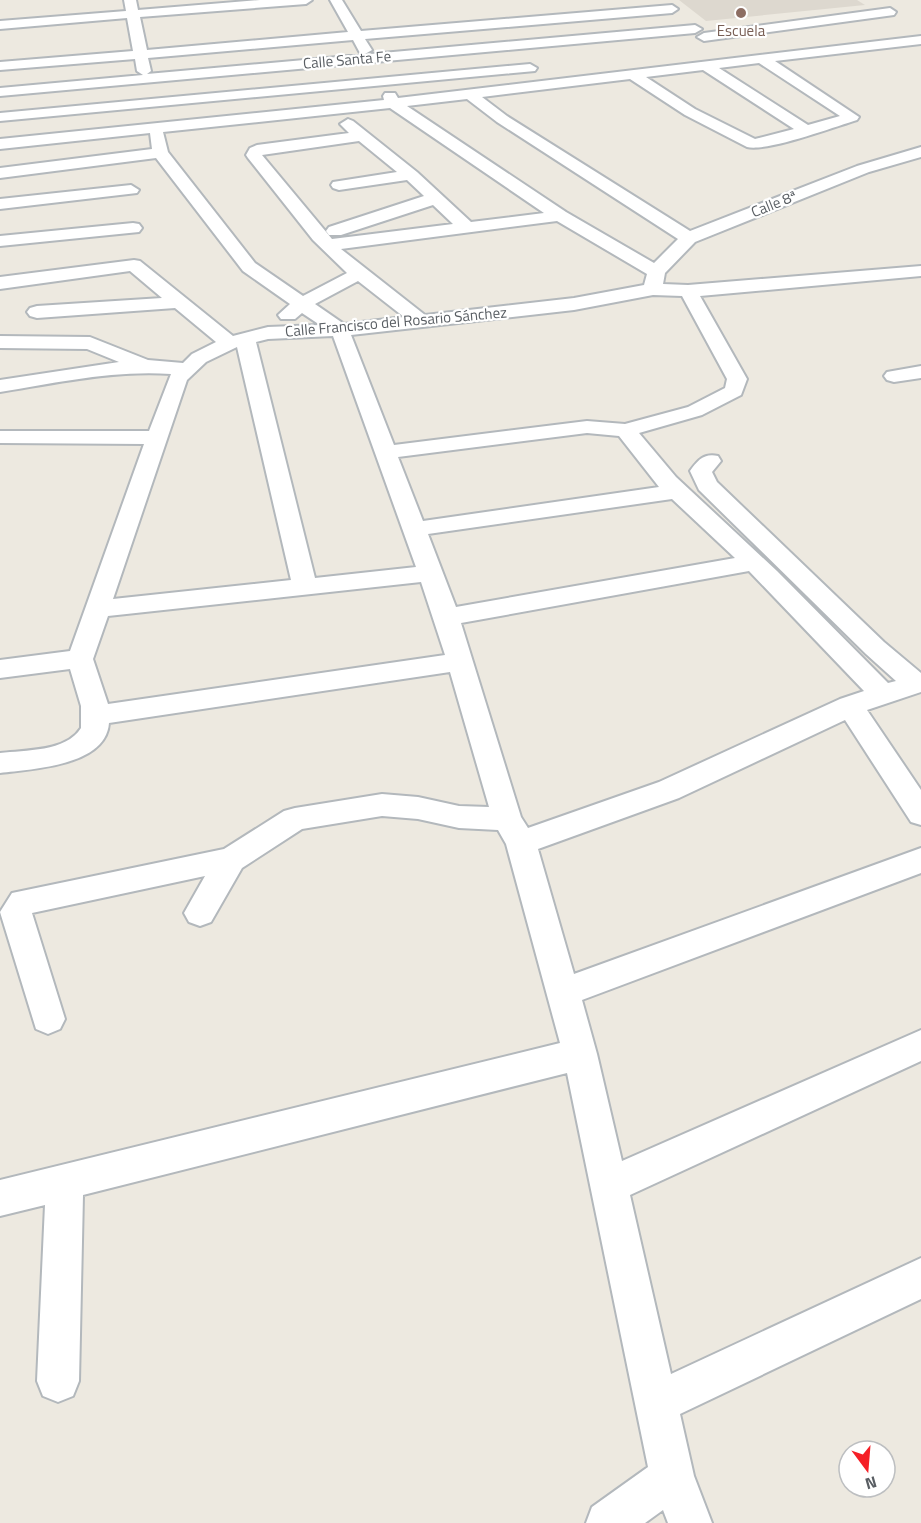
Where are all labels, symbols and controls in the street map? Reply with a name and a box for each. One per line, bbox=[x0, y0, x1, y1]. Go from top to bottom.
marker: Escuela bbox=[734, 6, 748, 20]
place label: Escuela bbox=[717, 19, 766, 42]
street label: Calle Santa Fe bbox=[302, 44, 392, 75]
street label: Calle 8ª bbox=[747, 184, 800, 223]
street label: Calle Francisco del Rosario Sánchez bbox=[284, 300, 508, 343]
north arrow bbox=[837, 1439, 897, 1499]
text: N bbox=[862, 1470, 880, 1496]

